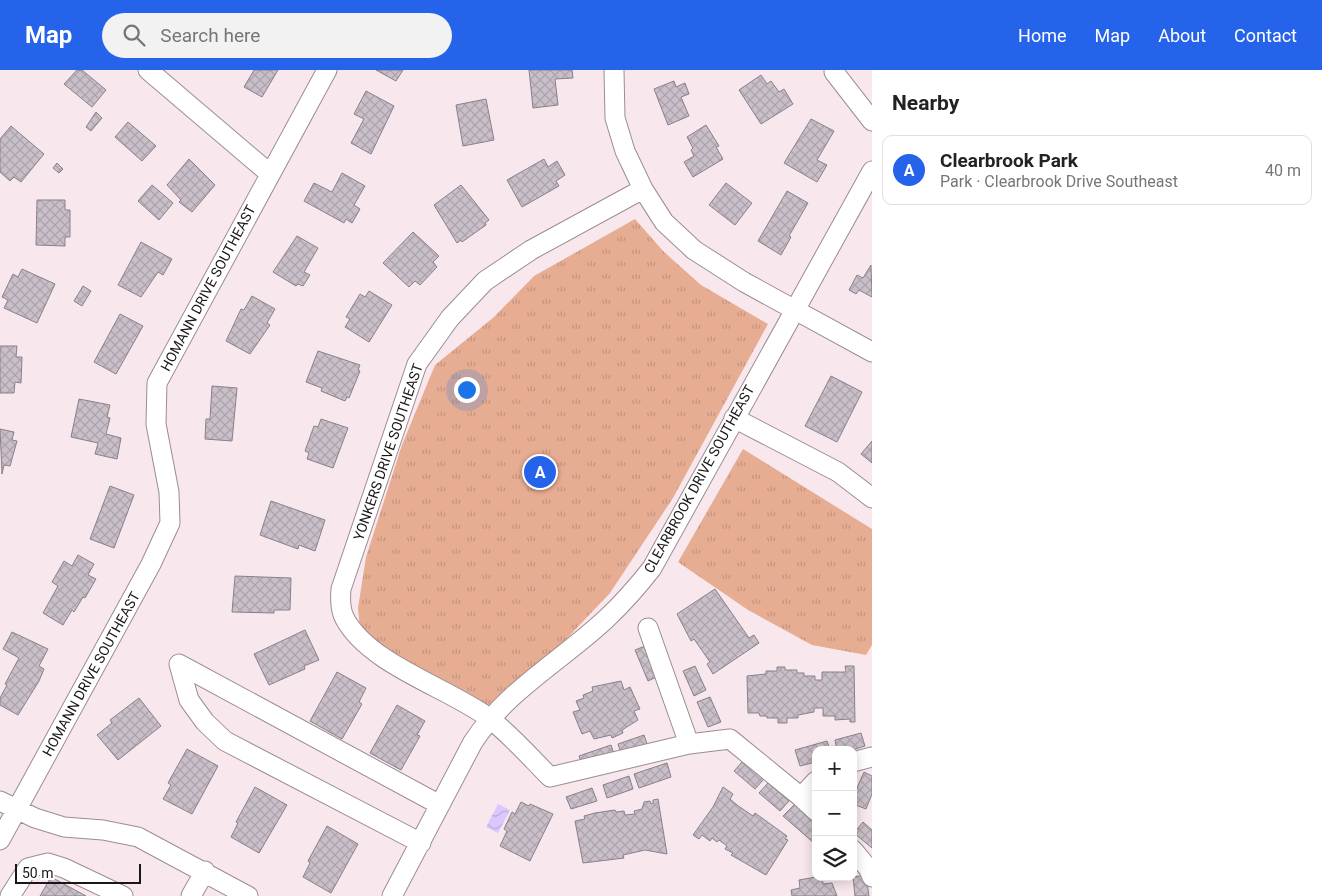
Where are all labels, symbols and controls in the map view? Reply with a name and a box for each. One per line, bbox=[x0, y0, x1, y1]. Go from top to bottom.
search box bbox=[102, 13, 452, 58]
text: Map bbox=[25, 21, 72, 49]
icon: search bbox=[120, 21, 148, 49]
text: Search here bbox=[160, 24, 260, 47]
text: Home bbox=[1018, 25, 1067, 46]
text: Map bbox=[1095, 25, 1130, 46]
text: About bbox=[1158, 25, 1206, 46]
text: Contact bbox=[1234, 25, 1297, 46]
text: Nearby bbox=[892, 91, 959, 115]
text: Clearbrook Park bbox=[940, 149, 1078, 172]
text: A bbox=[904, 161, 914, 180]
text: 40 m bbox=[1265, 161, 1301, 180]
text: Park · Clearbrook Drive Southeast bbox=[940, 172, 1178, 191]
street label: HOMANN DRIVE SOUTHEAST bbox=[157, 202, 259, 374]
street label: YONKERS DRIVE SOUTHEAST bbox=[350, 361, 426, 543]
your location bbox=[454, 377, 480, 403]
street label: CLEARBROOK DRIVE SOUTHEAST bbox=[641, 382, 758, 576]
pin: A bbox=[524, 453, 556, 491]
street label: HOMANN DRIVE SOUTHEAST bbox=[39, 588, 143, 759]
map controls bbox=[812, 746, 857, 881]
button: + bbox=[812, 746, 857, 791]
button: − bbox=[812, 791, 857, 836]
button: layers bbox=[812, 836, 857, 881]
scale bar bbox=[15, 861, 141, 884]
text: 50 m bbox=[22, 865, 54, 881]

